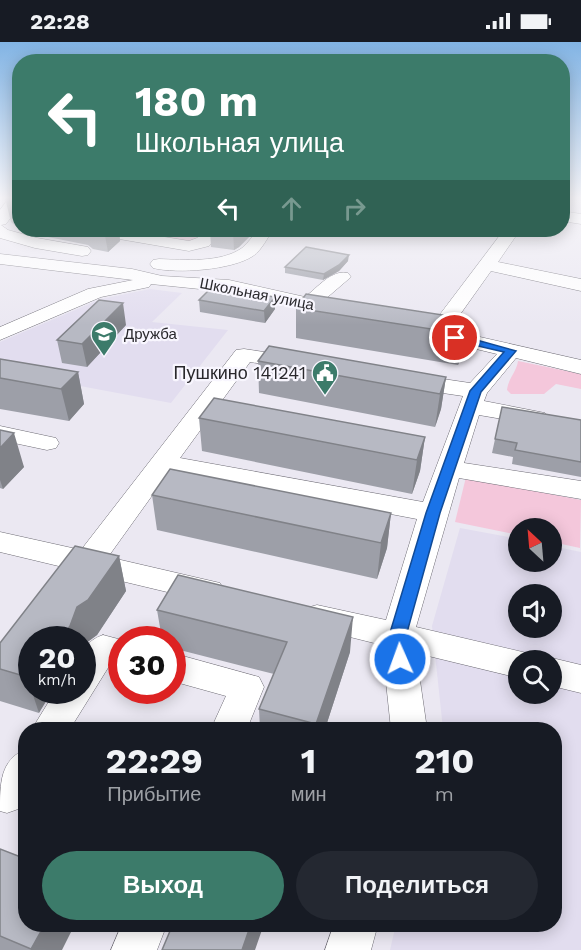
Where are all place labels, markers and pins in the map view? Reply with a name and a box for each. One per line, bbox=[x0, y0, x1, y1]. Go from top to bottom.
pin bbox=[429, 312, 480, 363]
school or university icon: Дружба bbox=[89, 319, 119, 357]
place label: Дружба bbox=[124, 325, 177, 343]
public building icon: Пушкино 141241 bbox=[310, 358, 340, 396]
place label: Пушкино 141241 bbox=[174, 362, 306, 383]

